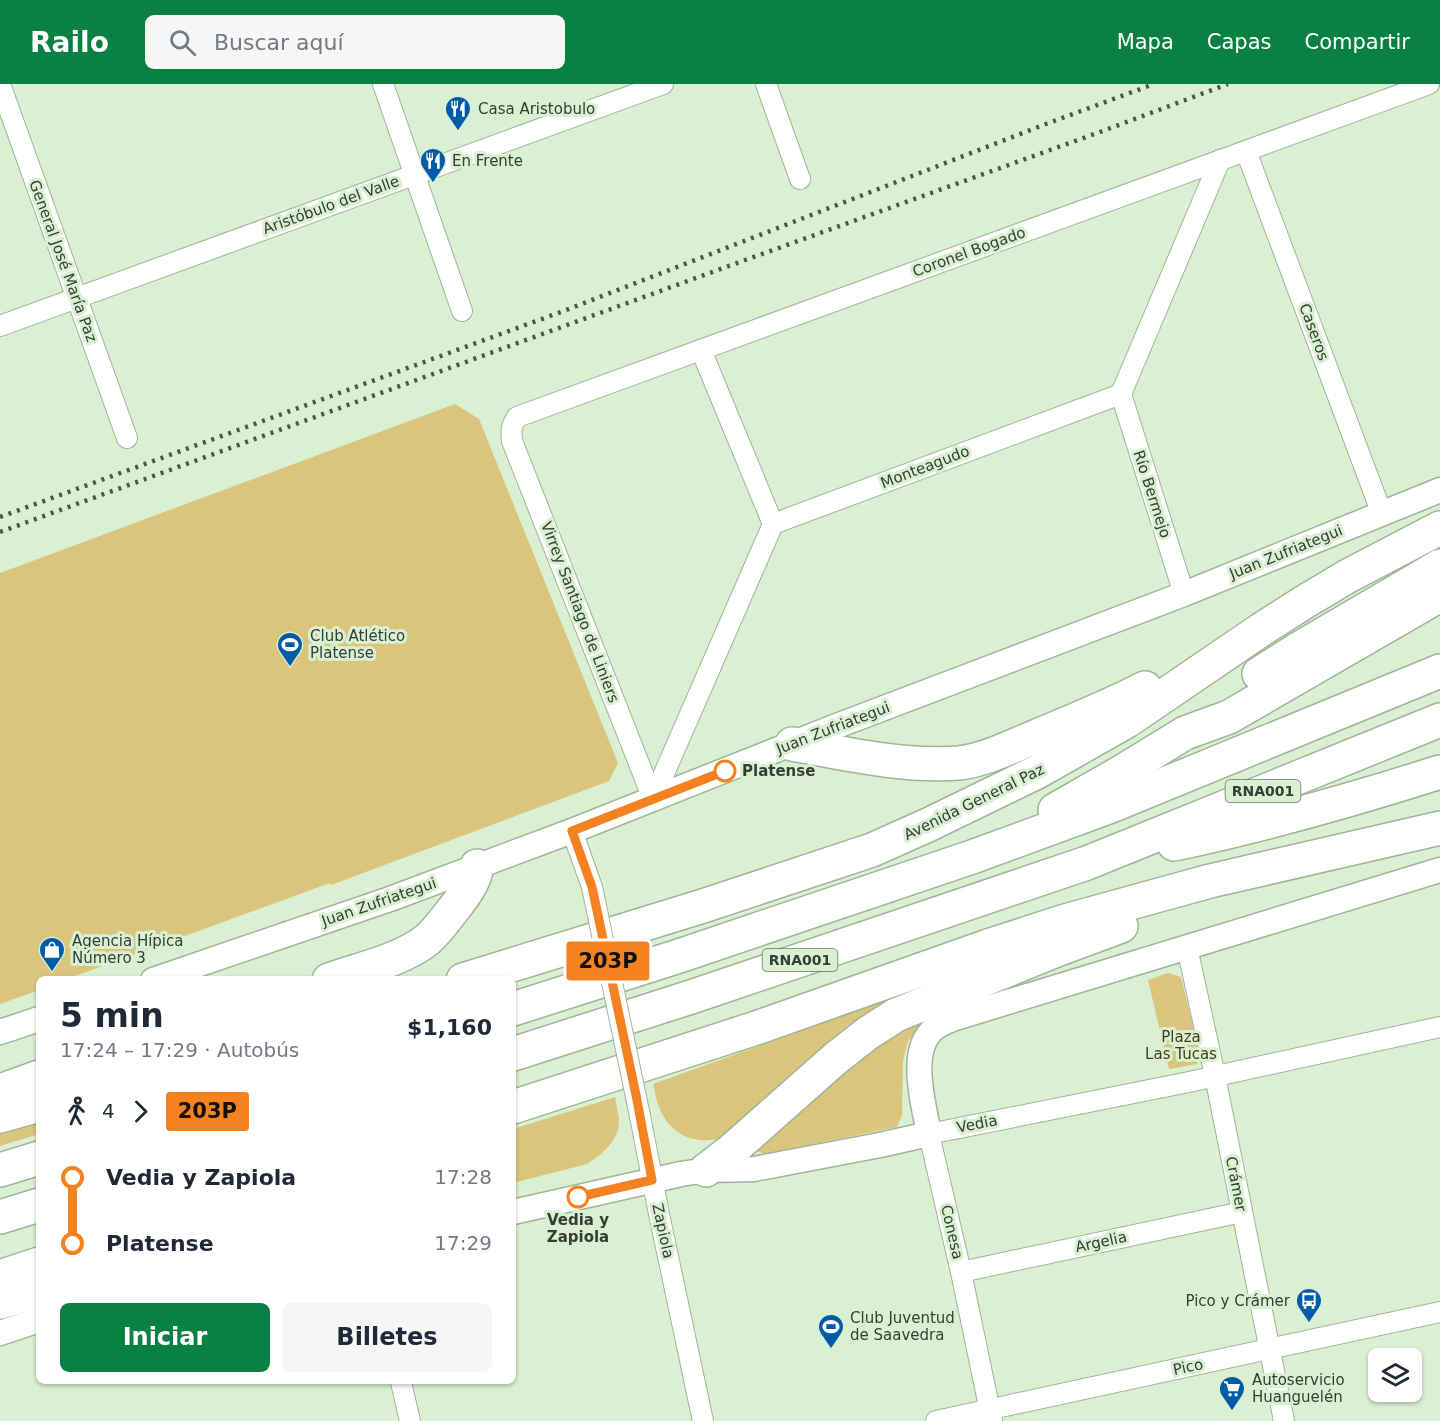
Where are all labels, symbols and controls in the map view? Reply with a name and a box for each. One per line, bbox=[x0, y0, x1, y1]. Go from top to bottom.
search box bbox=[145, 15, 565, 69]
text: Railo bbox=[30, 26, 109, 59]
icon: search bbox=[166, 26, 199, 59]
text: Buscar aquí bbox=[214, 30, 344, 55]
text: Mapa bbox=[1117, 30, 1174, 54]
text: Capas bbox=[1207, 30, 1271, 54]
text: Compartir bbox=[1304, 30, 1410, 54]
restaurant icon: Casa Aristobulo bbox=[443, 94, 473, 132]
place label: Casa Aristobulo bbox=[478, 100, 595, 118]
restaurant icon: En Frente bbox=[418, 146, 448, 184]
place label: En Frente bbox=[452, 152, 523, 170]
street label: Aristóbulo del Valle bbox=[260, 172, 402, 238]
street label: General José María Paz bbox=[25, 177, 101, 345]
street label: Coronel Bogado bbox=[910, 223, 1028, 281]
street label: Caseros bbox=[1295, 301, 1333, 363]
street label: Monteagudo bbox=[878, 442, 972, 492]
street label: Río Bermejo bbox=[1129, 448, 1175, 540]
street label: Virrey Santiago de Liniers bbox=[537, 519, 623, 705]
street label: Juan Zufriategui bbox=[1226, 521, 1345, 583]
place label: Club Atlético Platense bbox=[310, 627, 405, 662]
sports icon: Club Atlético Platense bbox=[275, 630, 305, 668]
street label: Juan Zufriategui bbox=[773, 698, 892, 758]
marker: Platense bbox=[714, 760, 736, 782]
street label: Avenida General Paz bbox=[901, 760, 1047, 844]
place label: Platense bbox=[742, 762, 815, 780]
road number: RNA001 bbox=[1226, 780, 1300, 802]
street label: Juan Zufriategui bbox=[318, 874, 439, 930]
place label: Agencia Hípica Número 3 bbox=[72, 932, 183, 967]
shop icon: Agencia Hípica Número 3 bbox=[37, 935, 67, 973]
line badge: 203P bbox=[566, 942, 650, 980]
text: 203P bbox=[578, 949, 638, 973]
road number: RNA001 bbox=[762, 949, 838, 971]
text: 5 min bbox=[60, 996, 164, 1035]
text: $1,160 bbox=[407, 1015, 492, 1040]
park label: Plaza Las Tucas bbox=[1145, 1028, 1217, 1063]
text: 17:24 – 17:29 · Autobús bbox=[60, 1038, 299, 1062]
icon: walk bbox=[60, 1095, 93, 1128]
icon: forward bbox=[124, 1095, 157, 1128]
text: 4 bbox=[102, 1099, 115, 1123]
text: 203P bbox=[178, 1099, 237, 1123]
street label: Vedia bbox=[955, 1111, 999, 1137]
street label: Crámer bbox=[1222, 1155, 1250, 1214]
text: Vedia y Zapiola bbox=[106, 1165, 296, 1190]
text: 17:28 bbox=[434, 1165, 492, 1189]
marker: Vedia y Zapiola bbox=[567, 1186, 589, 1208]
street label: Zapiola bbox=[648, 1202, 678, 1260]
street label: Conesa bbox=[937, 1203, 967, 1261]
place label: Vedia y Zapiola bbox=[547, 1211, 609, 1246]
street label: Argelia bbox=[1073, 1228, 1129, 1256]
text: Platense bbox=[106, 1231, 214, 1256]
text: 17:29 bbox=[434, 1231, 492, 1255]
bus stop icon: Pico y Crámer bbox=[1294, 1286, 1324, 1324]
place label: Pico y Crámer bbox=[1185, 1292, 1291, 1310]
button: Iniciar bbox=[60, 1303, 270, 1372]
button: Billetes bbox=[282, 1303, 492, 1372]
place label: Club Juventud de Saavedra bbox=[850, 1309, 955, 1344]
sports icon: Club Juventud de Saavedra bbox=[816, 1312, 846, 1350]
map controls bbox=[1368, 1348, 1422, 1402]
button: layers bbox=[1368, 1348, 1422, 1402]
street label: Pico bbox=[1171, 1355, 1205, 1379]
place label: Autoservicio Huanguelén bbox=[1252, 1371, 1345, 1406]
supermarket icon: Autoservicio Huanguelén bbox=[1217, 1374, 1247, 1412]

